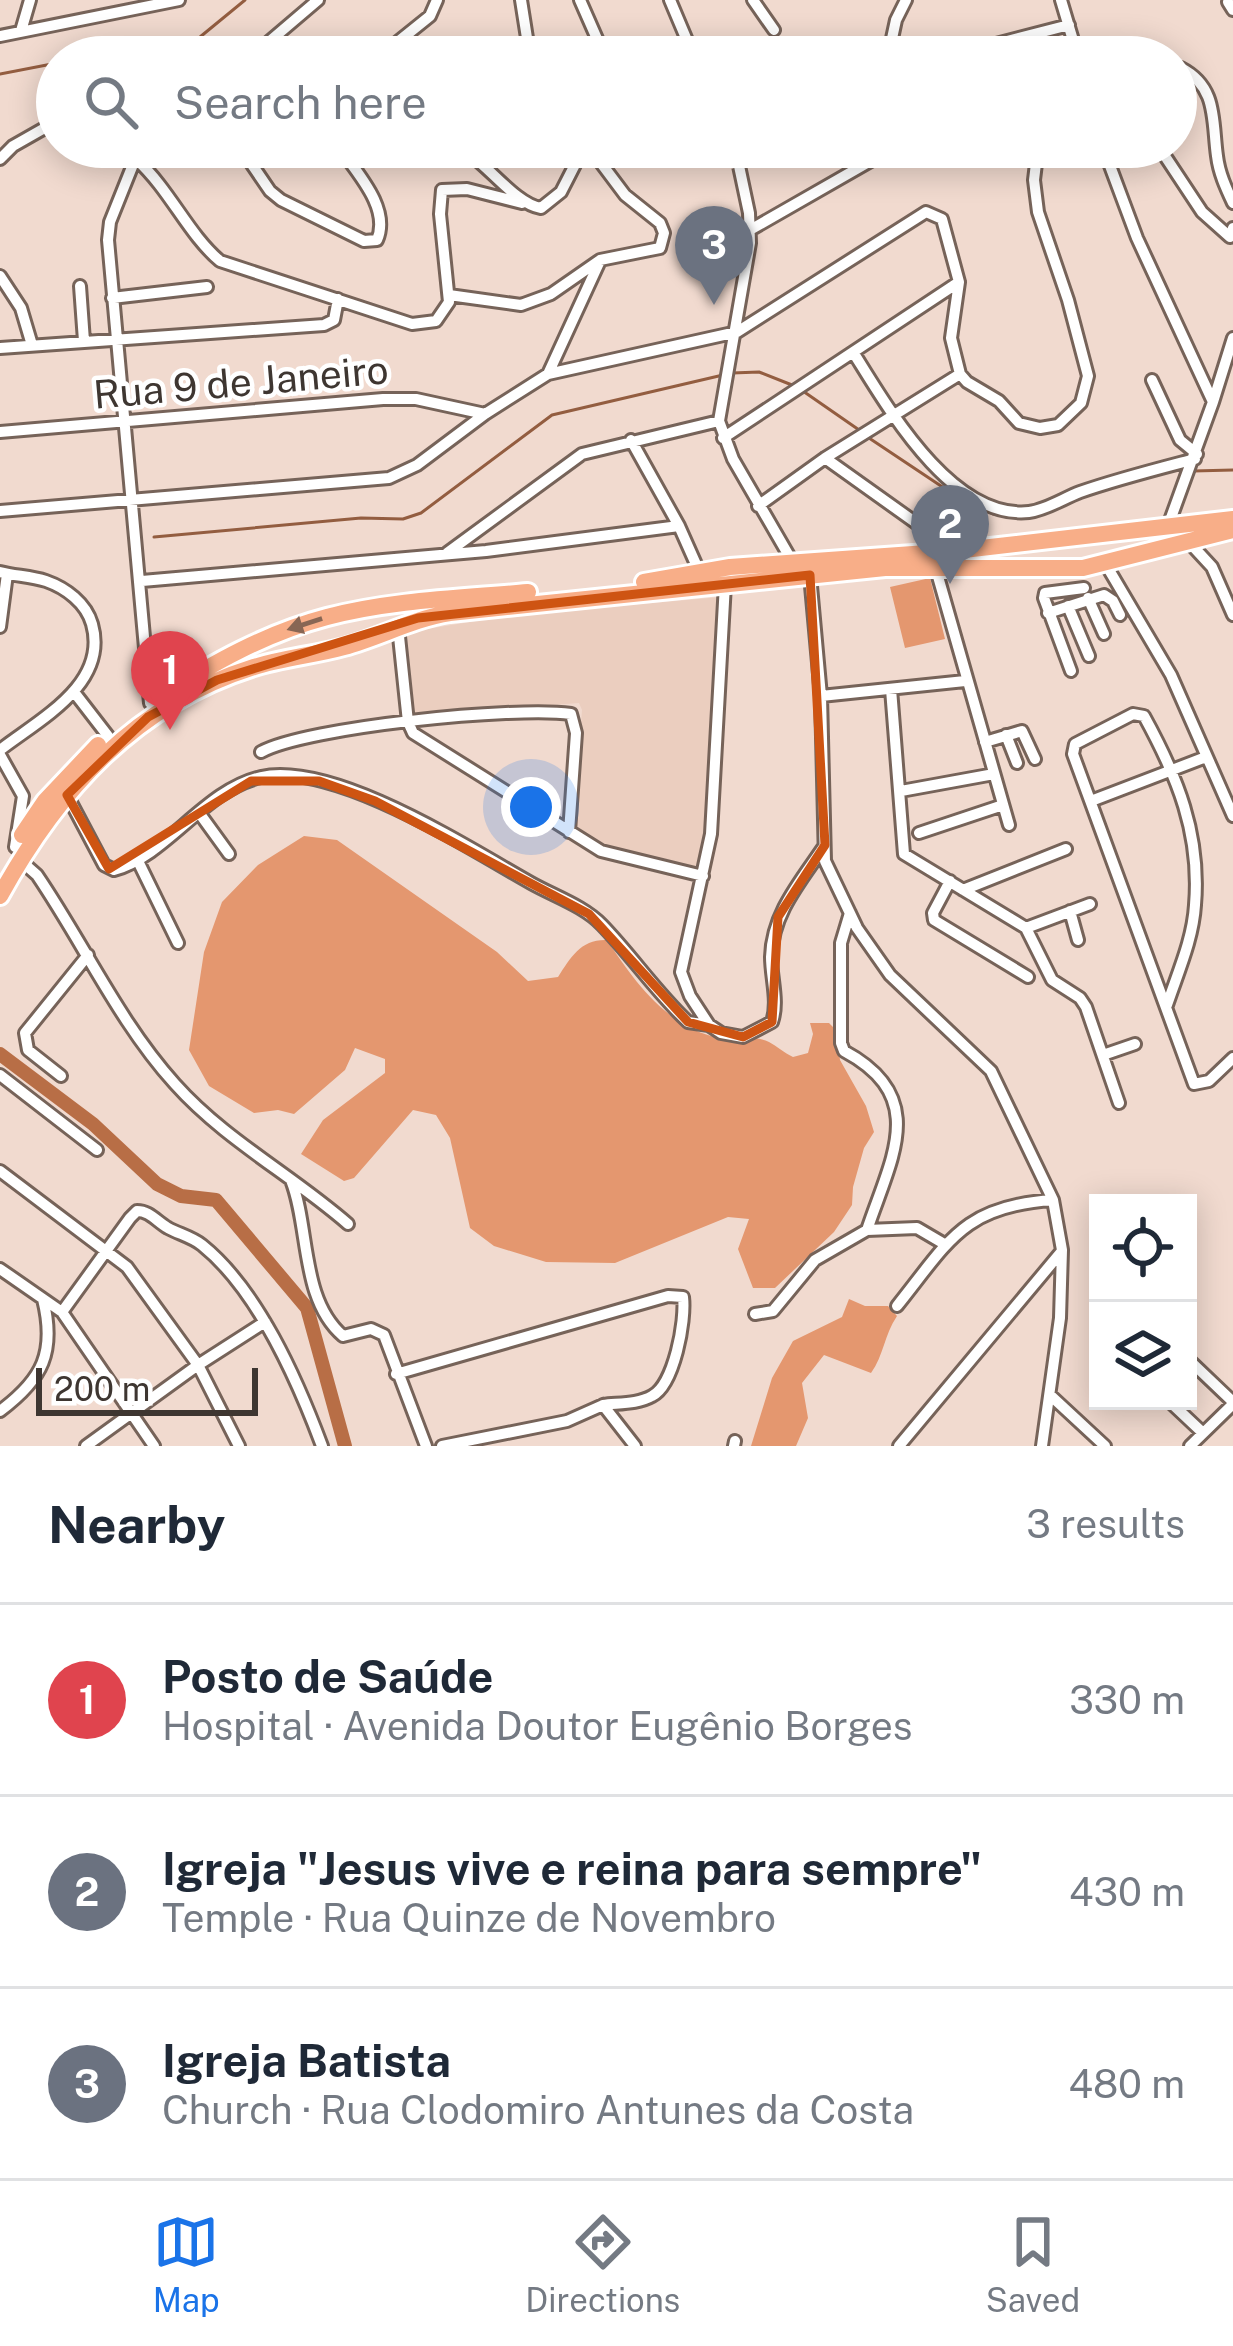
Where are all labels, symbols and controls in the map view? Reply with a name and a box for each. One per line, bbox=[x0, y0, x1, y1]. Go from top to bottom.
search box bbox=[36, 36, 1197, 168]
icon: search bbox=[78, 69, 144, 135]
text: Search here bbox=[174, 76, 427, 129]
pin: 3 bbox=[675, 206, 753, 305]
street label: Rua 9 de Janeiro bbox=[92, 346, 390, 418]
pin: 2 bbox=[911, 485, 989, 584]
one-way arrow bbox=[286, 616, 323, 635]
pin: 1 bbox=[131, 631, 209, 730]
your location bbox=[501, 777, 561, 837]
map controls bbox=[1089, 1194, 1197, 1410]
button: locate bbox=[1089, 1194, 1197, 1302]
button: layers bbox=[1089, 1302, 1197, 1410]
scale bar bbox=[36, 1362, 258, 1415]
text: 200 m bbox=[54, 1370, 150, 1408]
text: Nearby bbox=[48, 1495, 225, 1554]
text: 3 results bbox=[1026, 1501, 1185, 1547]
text: Posto de Saúde bbox=[162, 1650, 493, 1703]
text: 1 bbox=[79, 1677, 95, 1723]
text: 330 m bbox=[1069, 1677, 1185, 1723]
text: Hospital · Avenida Doutor Eugênio Borges bbox=[162, 1703, 912, 1749]
text: Igreja "Jesus vive e reina para sempre" bbox=[162, 1842, 982, 1895]
text: 2 bbox=[75, 1869, 99, 1915]
text: 430 m bbox=[1069, 1869, 1185, 1915]
text: Temple · Rua Quinze de Novembro bbox=[162, 1895, 776, 1941]
text: Igreja Batista bbox=[162, 2034, 451, 2087]
text: 3 bbox=[74, 2061, 100, 2107]
text: 480 m bbox=[1068, 2061, 1185, 2107]
text: Church · Rua Clodomiro Antunes da Costa bbox=[162, 2087, 914, 2133]
tab: Map bbox=[153, 2209, 220, 2319]
tab: Directions bbox=[525, 2209, 680, 2319]
tab: Saved bbox=[986, 2209, 1080, 2319]

